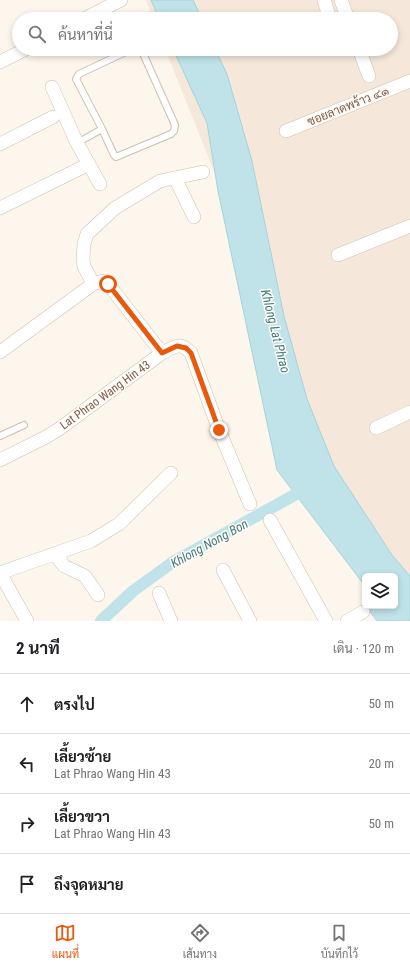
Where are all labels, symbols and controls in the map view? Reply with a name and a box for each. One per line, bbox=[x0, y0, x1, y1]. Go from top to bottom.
search box bbox=[12, 12, 398, 56]
icon: search bbox=[26, 23, 48, 45]
text: ค้นหาที่นี่ bbox=[58, 26, 113, 44]
street label: ซอยลาดพร้าว ๔๑ bbox=[305, 83, 391, 129]
route start bbox=[99, 275, 117, 293]
water label: Khlong Lat Phrao bbox=[258, 288, 293, 374]
street label: Lat Phrao Wang Hin 43 bbox=[57, 358, 153, 432]
route end bbox=[210, 421, 228, 439]
water label: Khlong Nong Bon bbox=[168, 516, 251, 571]
map controls bbox=[362, 573, 398, 609]
button: layers bbox=[362, 573, 398, 609]
text: 2 นาที bbox=[16, 638, 60, 658]
text: เดิน · 120 m bbox=[333, 641, 394, 656]
icon: ahead bbox=[16, 693, 38, 715]
text: ตรงไป bbox=[54, 696, 95, 714]
text: 50 m bbox=[368, 696, 394, 711]
text: เลี้ยวซ้าย bbox=[54, 748, 111, 766]
icon: left bbox=[16, 753, 38, 775]
text: 20 m bbox=[368, 756, 394, 771]
text: Lat Phrao Wang Hin 43 bbox=[54, 766, 171, 781]
text: เลี้ยวขวา bbox=[54, 808, 110, 826]
icon: right bbox=[16, 813, 38, 835]
text: 50 m bbox=[368, 816, 394, 831]
text: Lat Phrao Wang Hin 43 bbox=[54, 826, 171, 841]
icon: arrive bbox=[16, 873, 38, 895]
text: ถึงจุดหมาย bbox=[54, 876, 124, 894]
tab: แผนที่ bbox=[52, 922, 79, 961]
tab: เส้นทาง bbox=[183, 922, 217, 961]
tab: บันทึกไว้ bbox=[321, 922, 358, 961]

